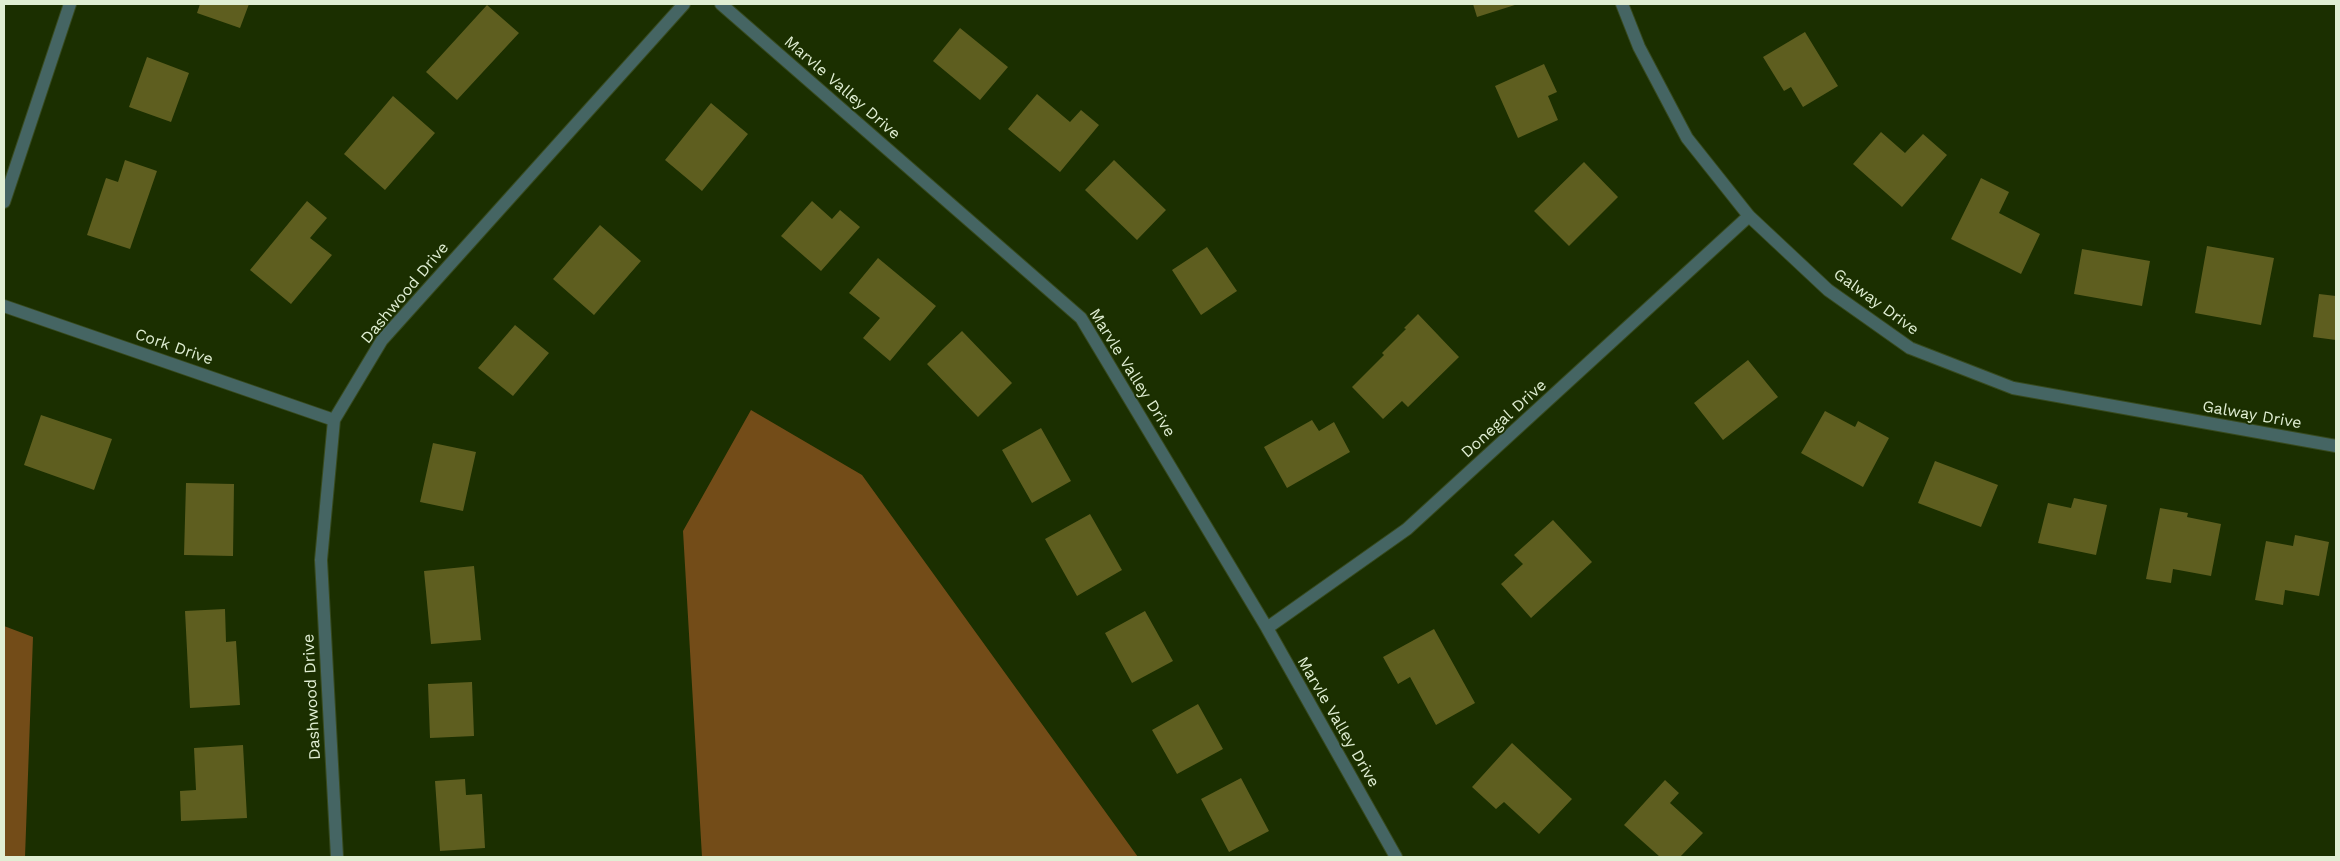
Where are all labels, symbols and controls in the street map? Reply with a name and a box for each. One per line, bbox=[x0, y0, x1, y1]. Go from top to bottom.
street label: Marvle Valley Drive bbox=[780, 32, 904, 144]
street label: Dashwood Drive bbox=[357, 238, 453, 348]
street label: Galway Drive bbox=[1830, 265, 1922, 339]
street label: Marvle Valley Drive bbox=[1085, 305, 1179, 441]
street label: Cork Drive bbox=[132, 325, 216, 369]
street label: Donegal Drive bbox=[1457, 376, 1551, 462]
street label: Galway Drive bbox=[2201, 397, 2303, 433]
street label: Dashwood Drive bbox=[299, 633, 325, 761]
street label: Marvle Valley Drive bbox=[1293, 653, 1383, 791]

